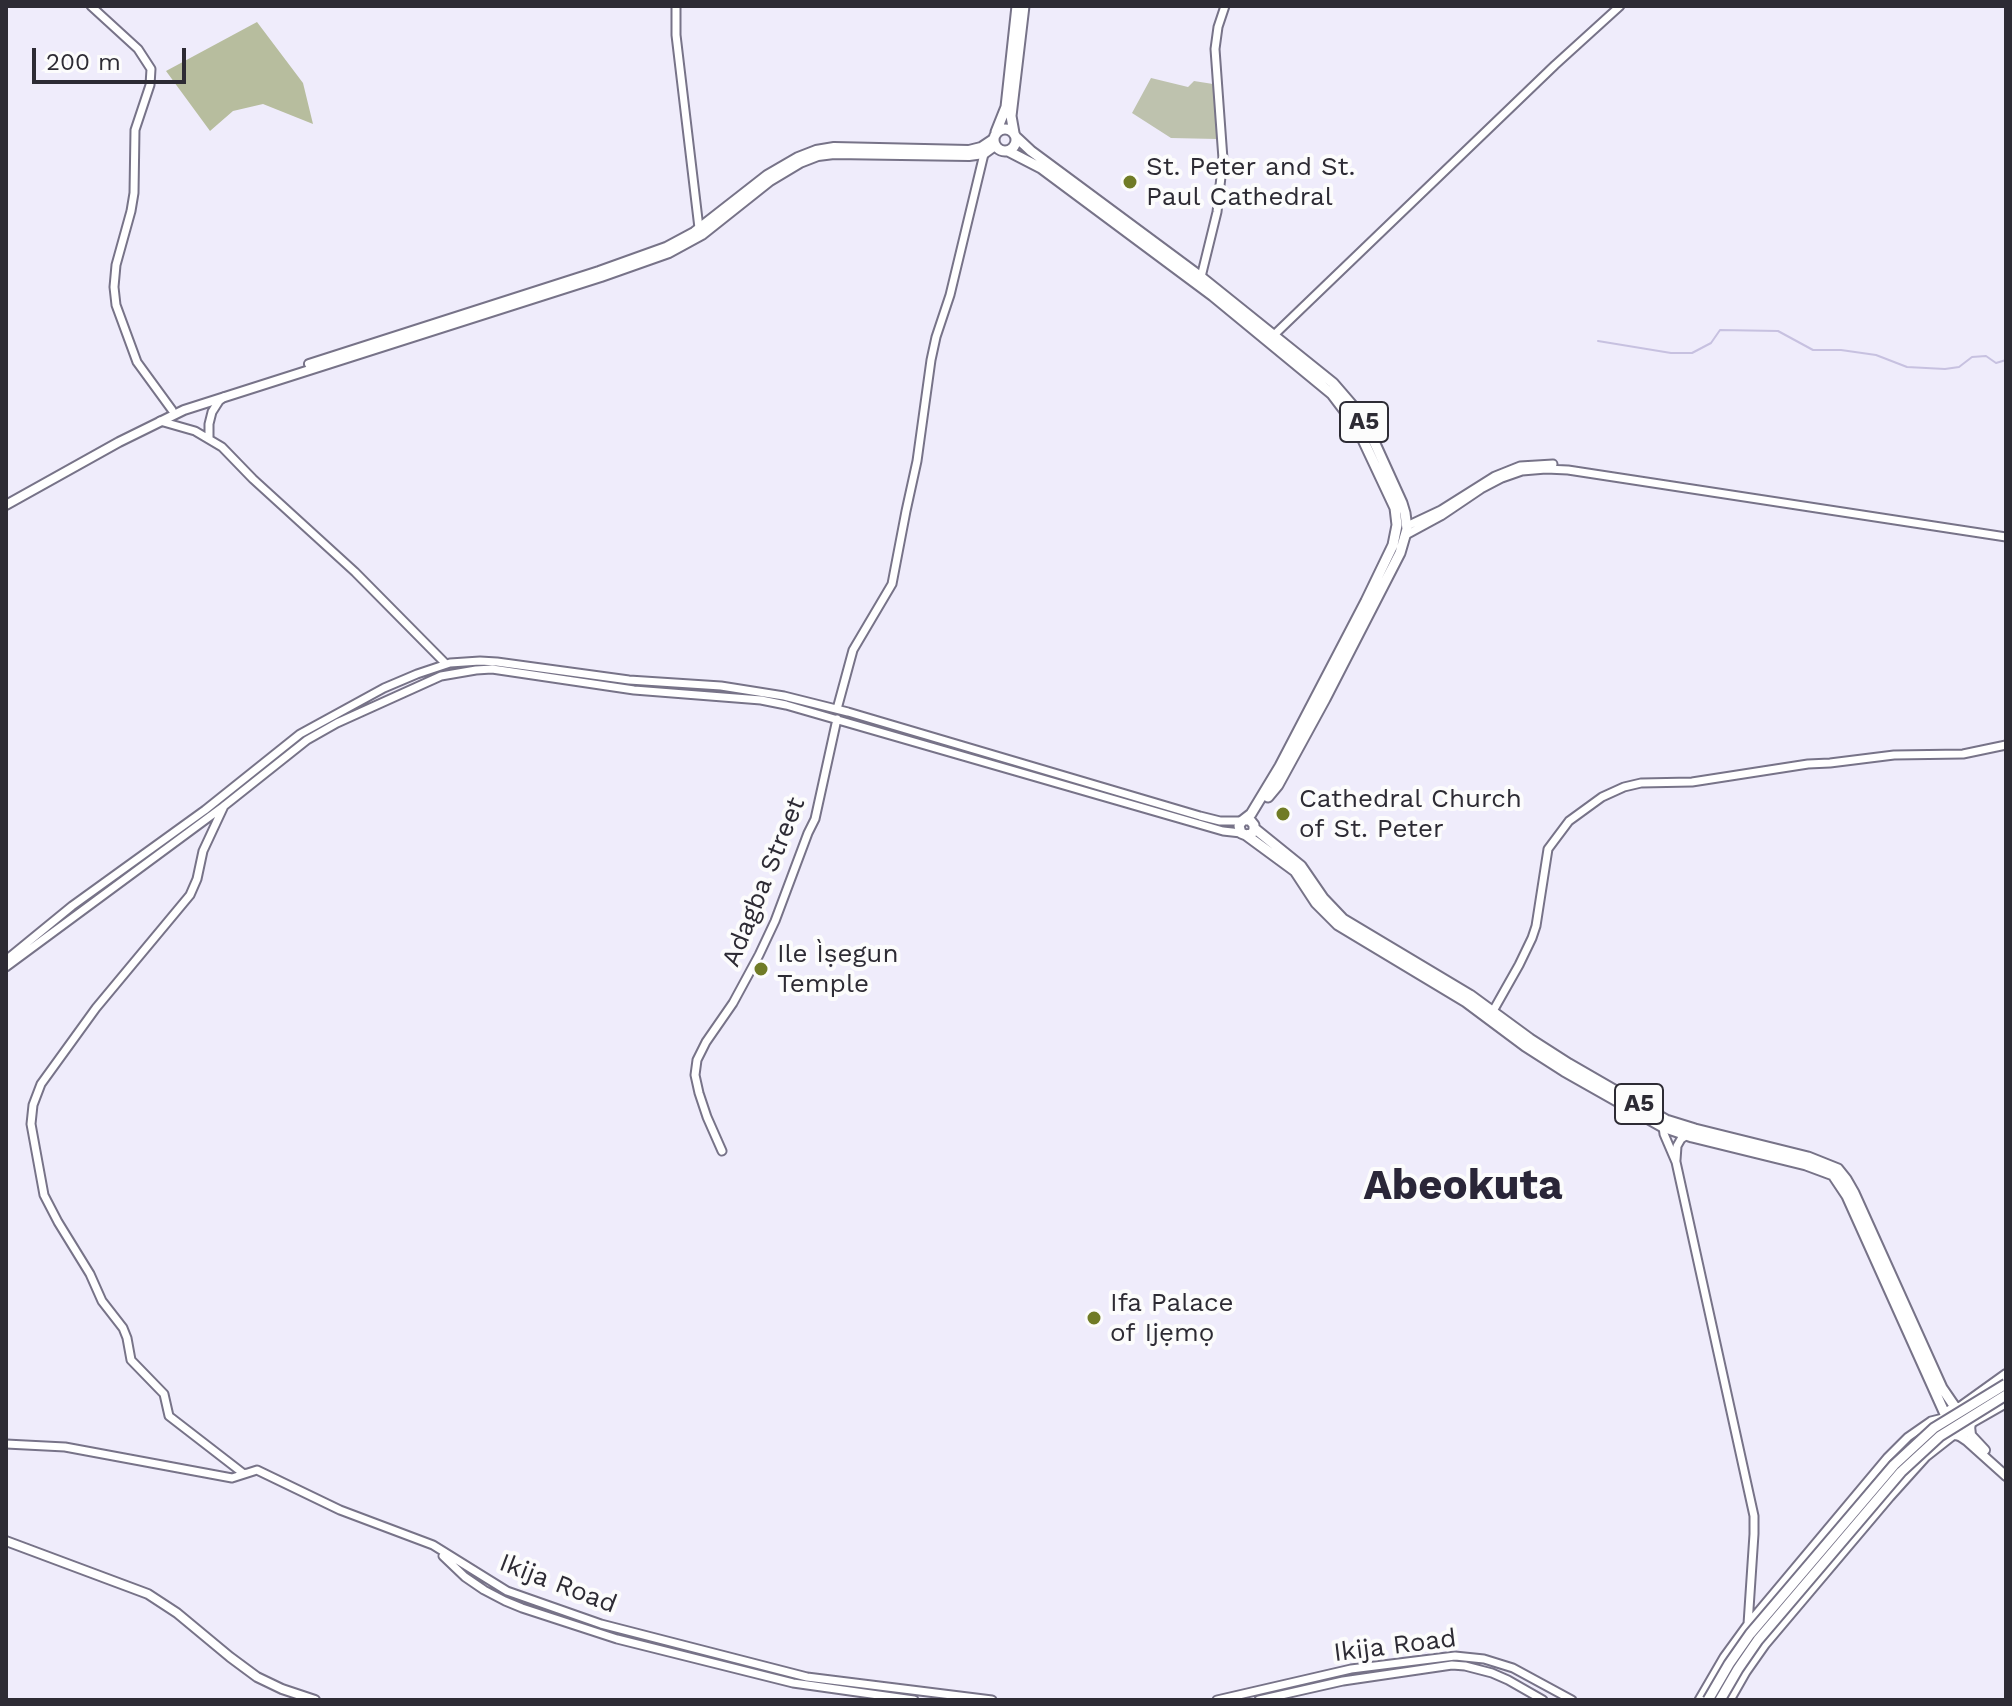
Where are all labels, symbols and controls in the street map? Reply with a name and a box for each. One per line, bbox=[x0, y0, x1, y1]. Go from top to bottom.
scale bar bbox=[36, 32, 190, 82]
text: 200 m bbox=[46, 48, 121, 76]
place label: St. Peter and St. Paul Cathedral bbox=[1146, 151, 1355, 212]
marker: St. Peter and St. Paul Cathedral bbox=[1121, 173, 1139, 191]
road number: A5 bbox=[1340, 402, 1388, 442]
place label: Cathedral Church of St. Peter bbox=[1299, 783, 1522, 844]
street label: Adagba Street bbox=[716, 793, 812, 971]
marker: Cathedral Church of St. Peter bbox=[1274, 805, 1292, 823]
place label: Ile Ìṣegun Temple bbox=[777, 938, 898, 1000]
marker: Ile Ìṣegun Temple bbox=[752, 960, 770, 978]
road number: A5 bbox=[1615, 1084, 1663, 1124]
district label: Abeokuta bbox=[1363, 1162, 1563, 1212]
place label: Ifa Palace of Ijẹmọ bbox=[1110, 1287, 1234, 1348]
marker: Ifa Palace of Ijẹmọ bbox=[1085, 1309, 1103, 1327]
street label: Ikija Road bbox=[495, 1547, 621, 1621]
street label: Ikija Road bbox=[1332, 1623, 1458, 1669]

